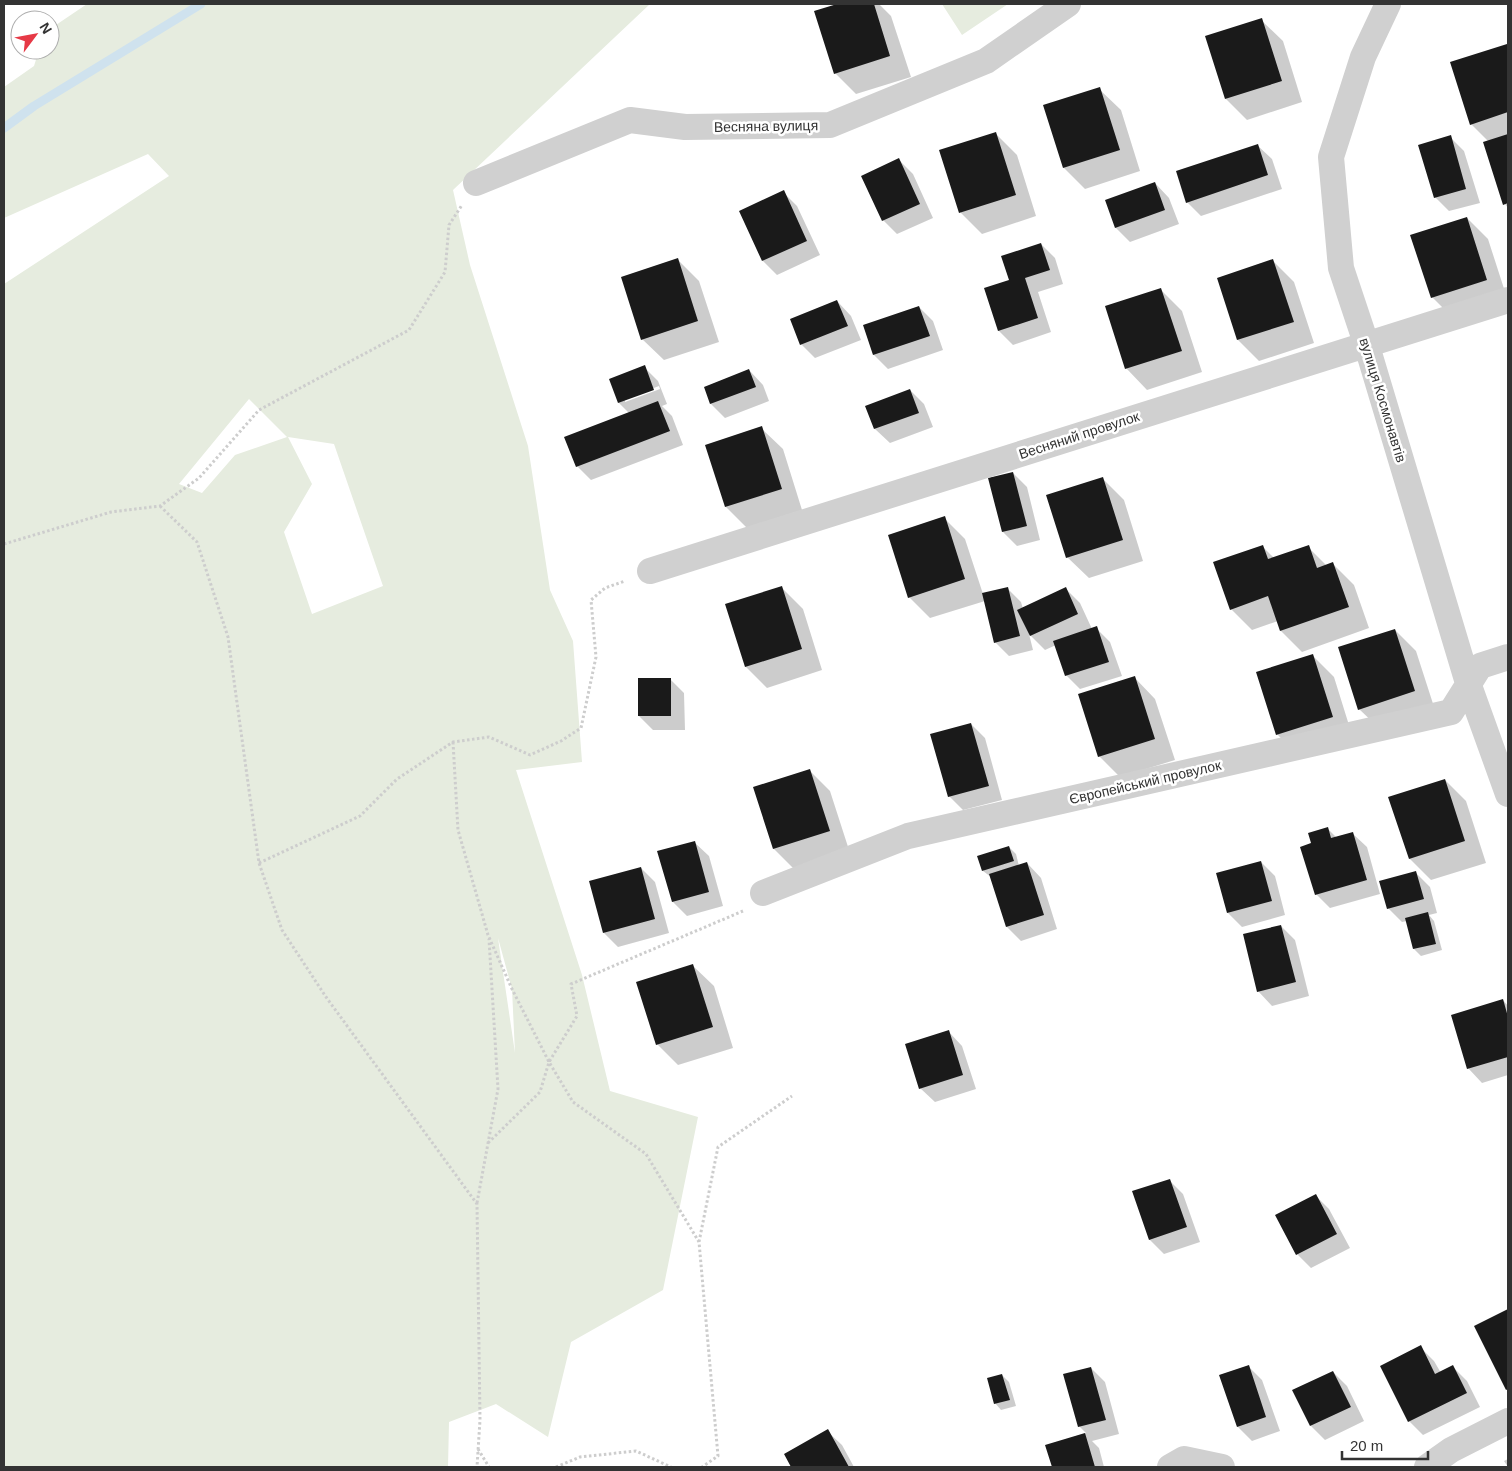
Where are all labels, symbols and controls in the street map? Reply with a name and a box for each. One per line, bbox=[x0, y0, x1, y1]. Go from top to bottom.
north arrow bbox=[10, 10, 60, 60]
text: N bbox=[37, 20, 55, 37]
street label: Весняна вулиця bbox=[714, 117, 818, 135]
street label: вулиця Космонавтів bbox=[1356, 336, 1410, 464]
street label: Весняний провулок bbox=[1017, 408, 1142, 462]
street label: Європейський провулок bbox=[1067, 757, 1223, 807]
scale bar bbox=[1342, 1428, 1428, 1460]
text: 20 m bbox=[1350, 1437, 1383, 1454]

